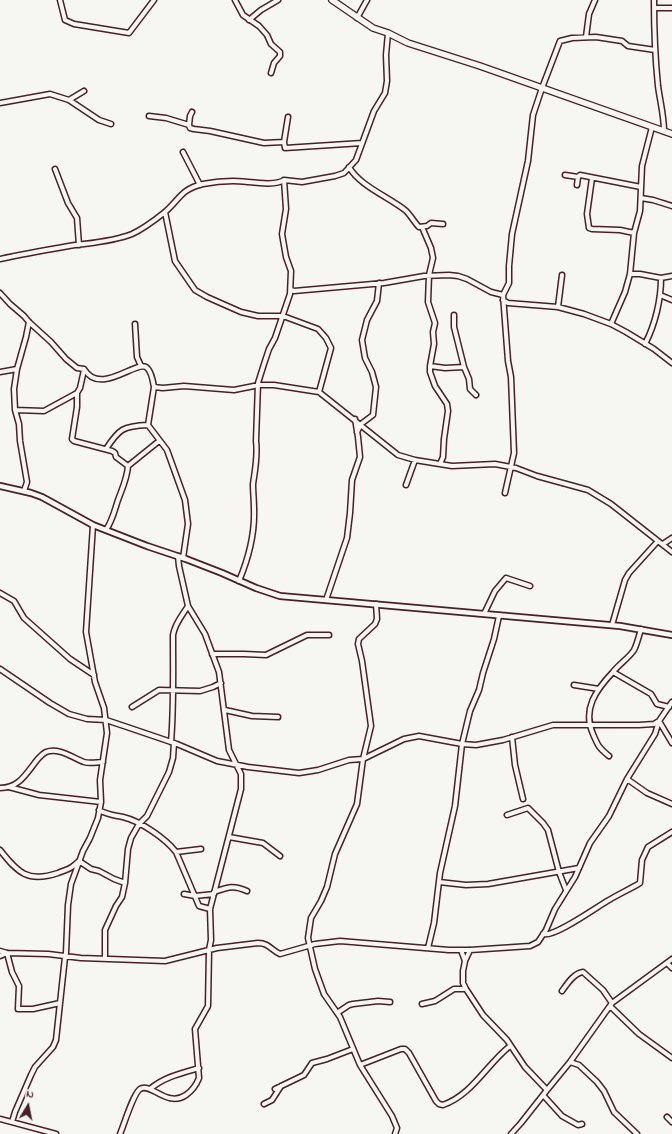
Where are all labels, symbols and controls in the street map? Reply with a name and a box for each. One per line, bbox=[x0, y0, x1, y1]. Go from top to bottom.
north arrow bbox=[8, 1086, 48, 1126]
text: N bbox=[25, 1086, 35, 1103]

